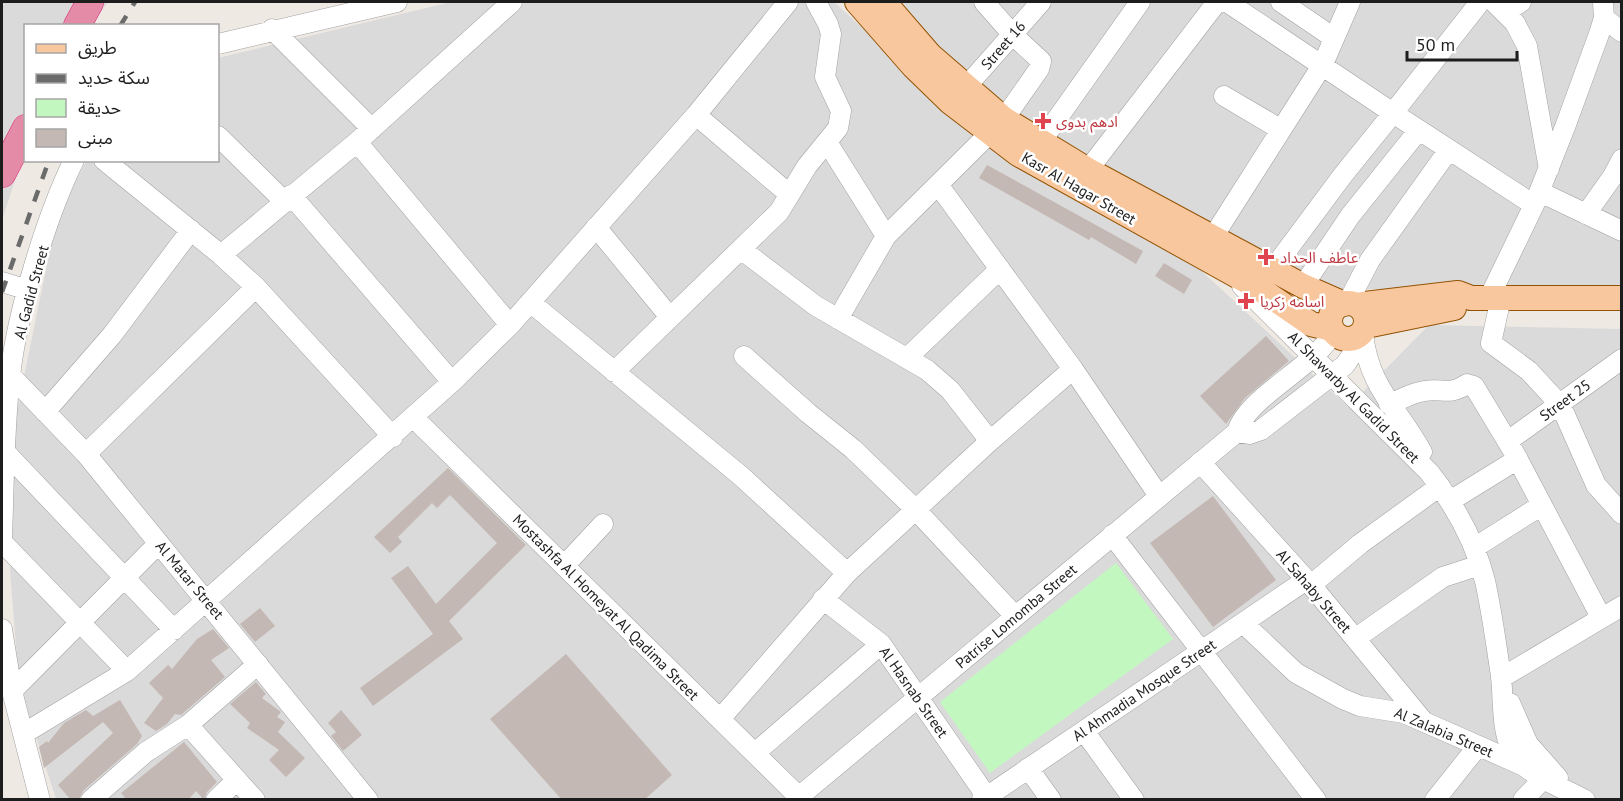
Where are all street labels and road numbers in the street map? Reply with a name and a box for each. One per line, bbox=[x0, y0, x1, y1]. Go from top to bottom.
street label: Street 16 bbox=[977, 17, 1029, 73]
street label: Kasr Al Hagar Street bbox=[1019, 148, 1139, 228]
street label: Al Gadid Street bbox=[9, 243, 53, 341]
street label: Al Shawarby Al Gadid Street bbox=[1284, 327, 1424, 467]
street label: Street 25 bbox=[1536, 375, 1594, 425]
street label: Mostashfa Al Homeyat Al Qadima Street bbox=[509, 510, 703, 704]
street label: Al Matar Street bbox=[152, 537, 228, 623]
street label: Al Sahaby Street bbox=[1272, 545, 1356, 637]
street label: Patrise Lomomba Street bbox=[951, 560, 1081, 672]
street label: Al Ahmadia Mosque Street bbox=[1069, 635, 1219, 745]
street label: Al Hasnab Street bbox=[876, 643, 952, 741]
street label: Al Zalabia Street bbox=[1392, 703, 1496, 761]

